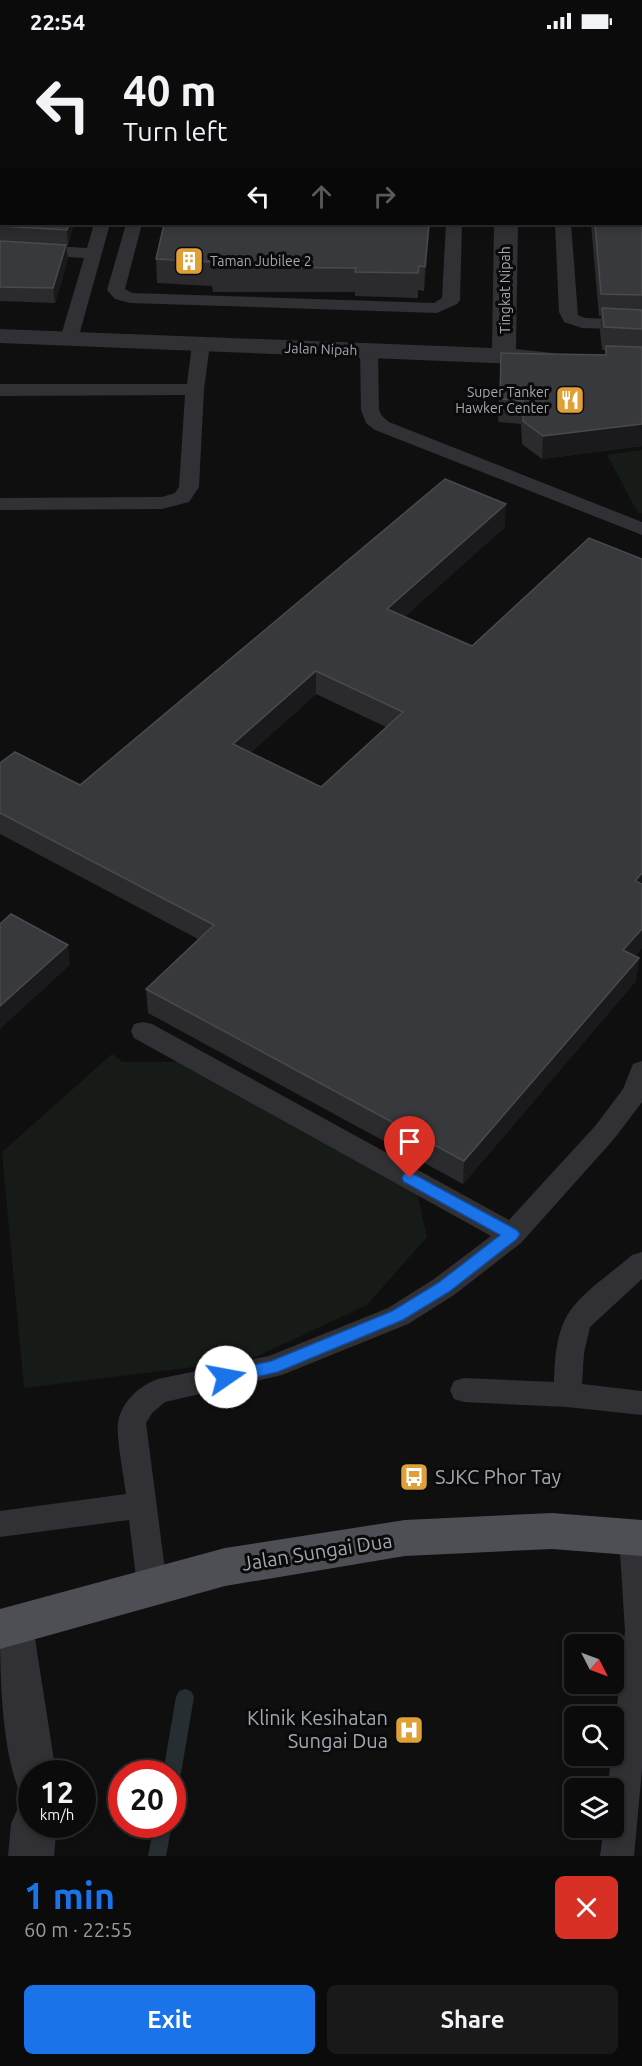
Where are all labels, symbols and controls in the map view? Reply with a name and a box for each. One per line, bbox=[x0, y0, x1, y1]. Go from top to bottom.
text: 22:54 bbox=[30, 9, 85, 34]
icon: left bbox=[24, 66, 102, 144]
text: 40 m bbox=[123, 67, 217, 114]
text: Turn left bbox=[123, 116, 227, 146]
icon: left bbox=[242, 180, 275, 213]
icon: ahead bbox=[305, 180, 338, 213]
icon: right bbox=[368, 180, 401, 213]
building icon: Taman Jubilee 2 bbox=[173, 245, 205, 277]
street label: Tingkat Nipah bbox=[497, 246, 513, 334]
place label: Taman Jubilee 2 bbox=[210, 253, 312, 269]
street label: Jalan Nipah bbox=[284, 340, 358, 358]
place label: Super Tanker Hawker Center bbox=[455, 384, 550, 416]
restaurant icon: Super Tanker Hawker Center bbox=[554, 384, 586, 416]
pin bbox=[384, 1116, 435, 1178]
icon: arrive bbox=[393, 1125, 426, 1158]
position arrow bbox=[194, 1345, 258, 1409]
bus stop icon: SJKC Phor Tay bbox=[398, 1461, 430, 1493]
place label: SJKC Phor Tay bbox=[435, 1465, 562, 1488]
street label: Jalan Sungai Dua bbox=[240, 1528, 394, 1575]
north arrow bbox=[564, 1634, 624, 1694]
map controls bbox=[564, 1634, 624, 1838]
place label: Klinik Kesihatan Sungai Dua bbox=[247, 1706, 388, 1752]
button: search bbox=[564, 1706, 624, 1766]
hospital icon: Klinik Kesihatan Sungai Dua bbox=[393, 1714, 425, 1746]
speed limit sign: 20 bbox=[108, 1760, 186, 1838]
text: 12 bbox=[40, 1775, 74, 1809]
button: layers bbox=[564, 1778, 624, 1838]
text: km/h bbox=[40, 1806, 74, 1823]
text: 1 min bbox=[24, 1875, 115, 1916]
button: close bbox=[555, 1876, 618, 1939]
text: 60 m · 22:55 bbox=[24, 1918, 133, 1941]
button: Exit bbox=[24, 1985, 315, 2054]
button: Share bbox=[327, 1985, 618, 2054]

